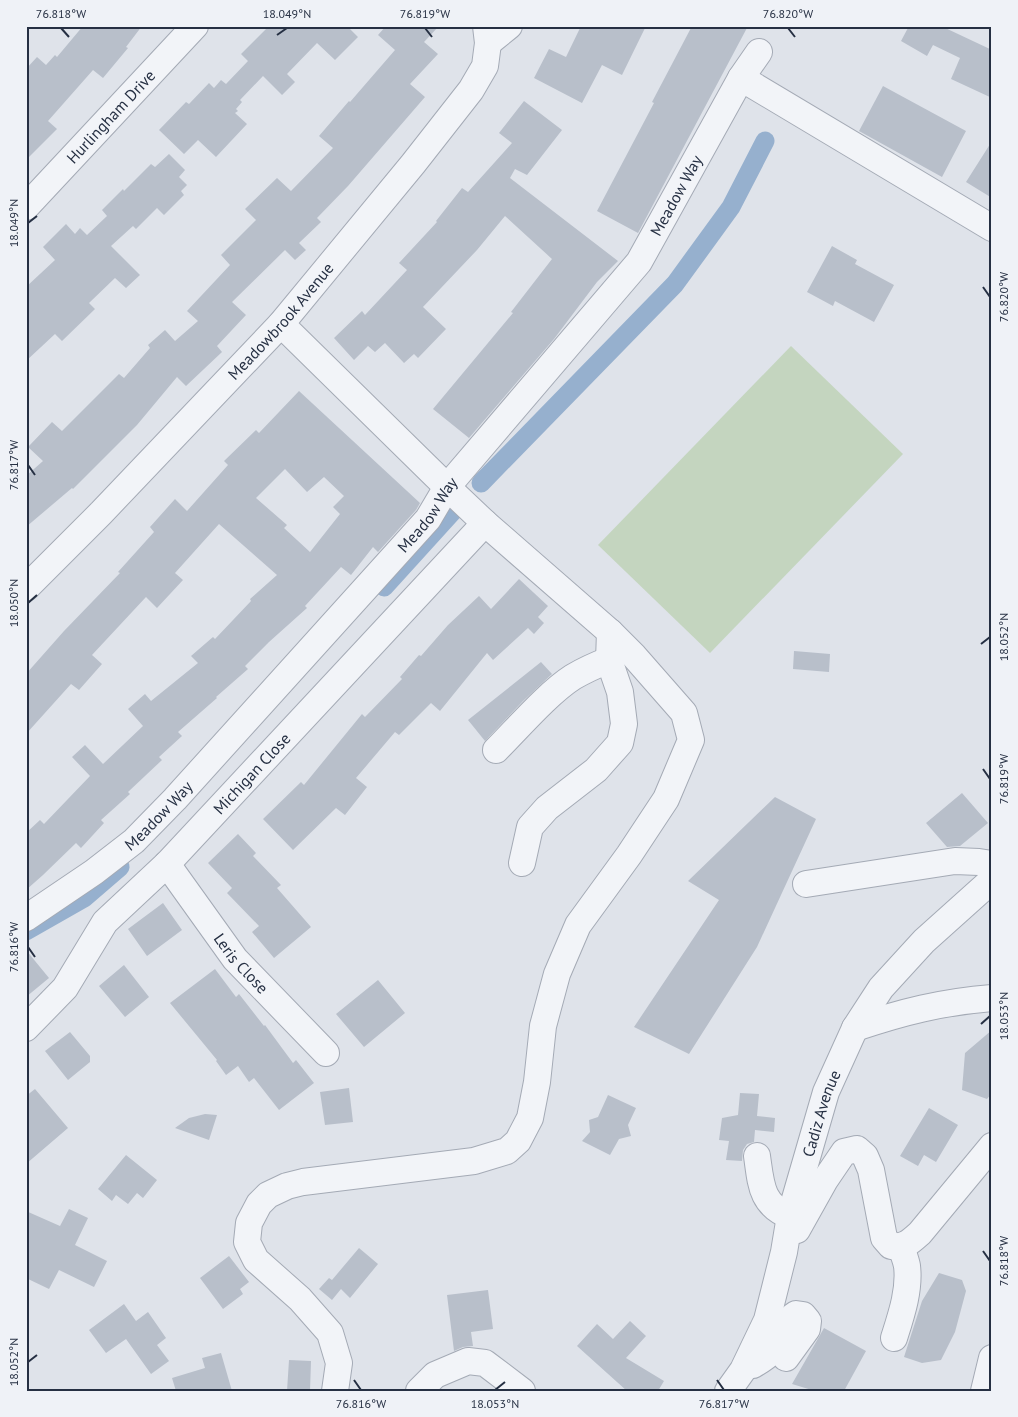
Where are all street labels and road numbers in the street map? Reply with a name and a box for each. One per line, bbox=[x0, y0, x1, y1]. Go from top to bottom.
street label: Hurlingham Drive bbox=[62, 65, 159, 167]
street label: Meadow Way bbox=[646, 151, 707, 239]
street label: Meadowbrook Avenue bbox=[223, 258, 338, 384]
street label: Meadow Way bbox=[393, 472, 462, 556]
street label: Michigan Close bbox=[209, 728, 294, 818]
street label: Meadow Way bbox=[121, 776, 197, 855]
street label: Leris Close bbox=[210, 929, 273, 998]
street label: Cadiz Avenue bbox=[798, 1067, 845, 1159]

